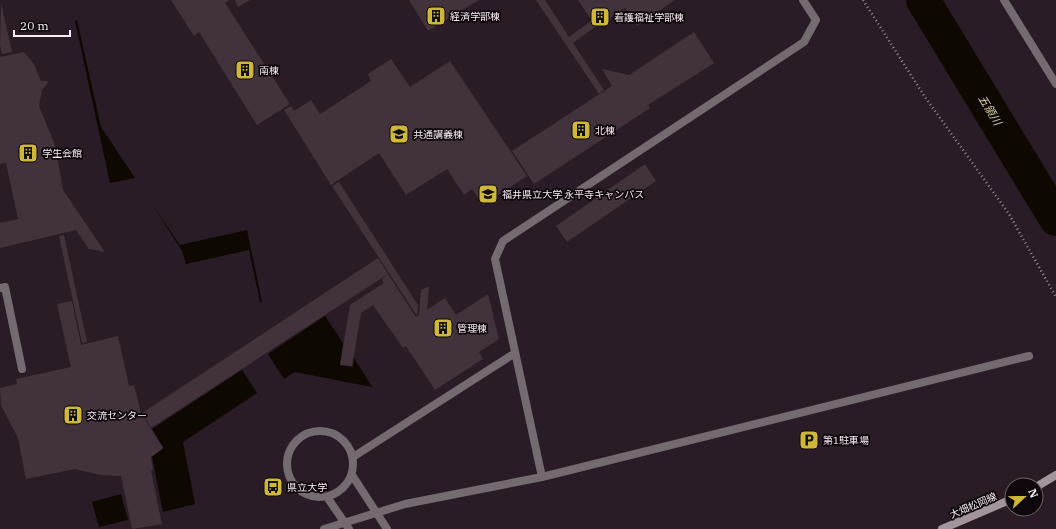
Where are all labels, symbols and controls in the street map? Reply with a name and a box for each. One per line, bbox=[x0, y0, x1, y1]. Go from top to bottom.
building icon: 経済学部棟 bbox=[425, 5, 447, 27]
building icon: 看護福祉学部棟 bbox=[589, 6, 611, 28]
place label: 経済学部棟 bbox=[450, 10, 500, 23]
place label: 看護福祉学部棟 bbox=[614, 11, 684, 24]
scale bar bbox=[14, 12, 70, 38]
text: 20 m bbox=[20, 18, 49, 33]
building icon: 南棟 bbox=[234, 59, 256, 81]
place label: 南棟 bbox=[259, 64, 279, 77]
water label: 五領川 bbox=[976, 92, 1005, 129]
building icon: 北棟 bbox=[570, 119, 592, 141]
school or university icon: 共通講義棟 bbox=[388, 123, 410, 145]
place label: 北棟 bbox=[595, 124, 615, 137]
place label: 共通講義棟 bbox=[413, 128, 463, 141]
building icon: 学生会館 bbox=[17, 142, 39, 164]
place label: 学生会館 bbox=[42, 147, 82, 160]
school or university icon: 福井県立大学 永平寺キャンパス bbox=[477, 183, 499, 205]
place label: 福井県立大学 永平寺キャンパス bbox=[502, 188, 644, 201]
building icon: 管理棟 bbox=[432, 317, 454, 339]
place label: 管理棟 bbox=[457, 322, 487, 335]
building icon: 交流センター bbox=[62, 404, 84, 426]
place label: 交流センター bbox=[87, 409, 147, 422]
parking icon: 第1駐車場 bbox=[798, 429, 820, 451]
place label: 第1駐車場 bbox=[823, 434, 869, 447]
bus stop icon: 県立大学 bbox=[262, 476, 284, 498]
north arrow bbox=[1004, 477, 1044, 517]
place label: 県立大学 bbox=[287, 481, 327, 494]
text: N bbox=[1025, 487, 1042, 500]
street label: 大畑松岡線 bbox=[948, 490, 999, 521]

